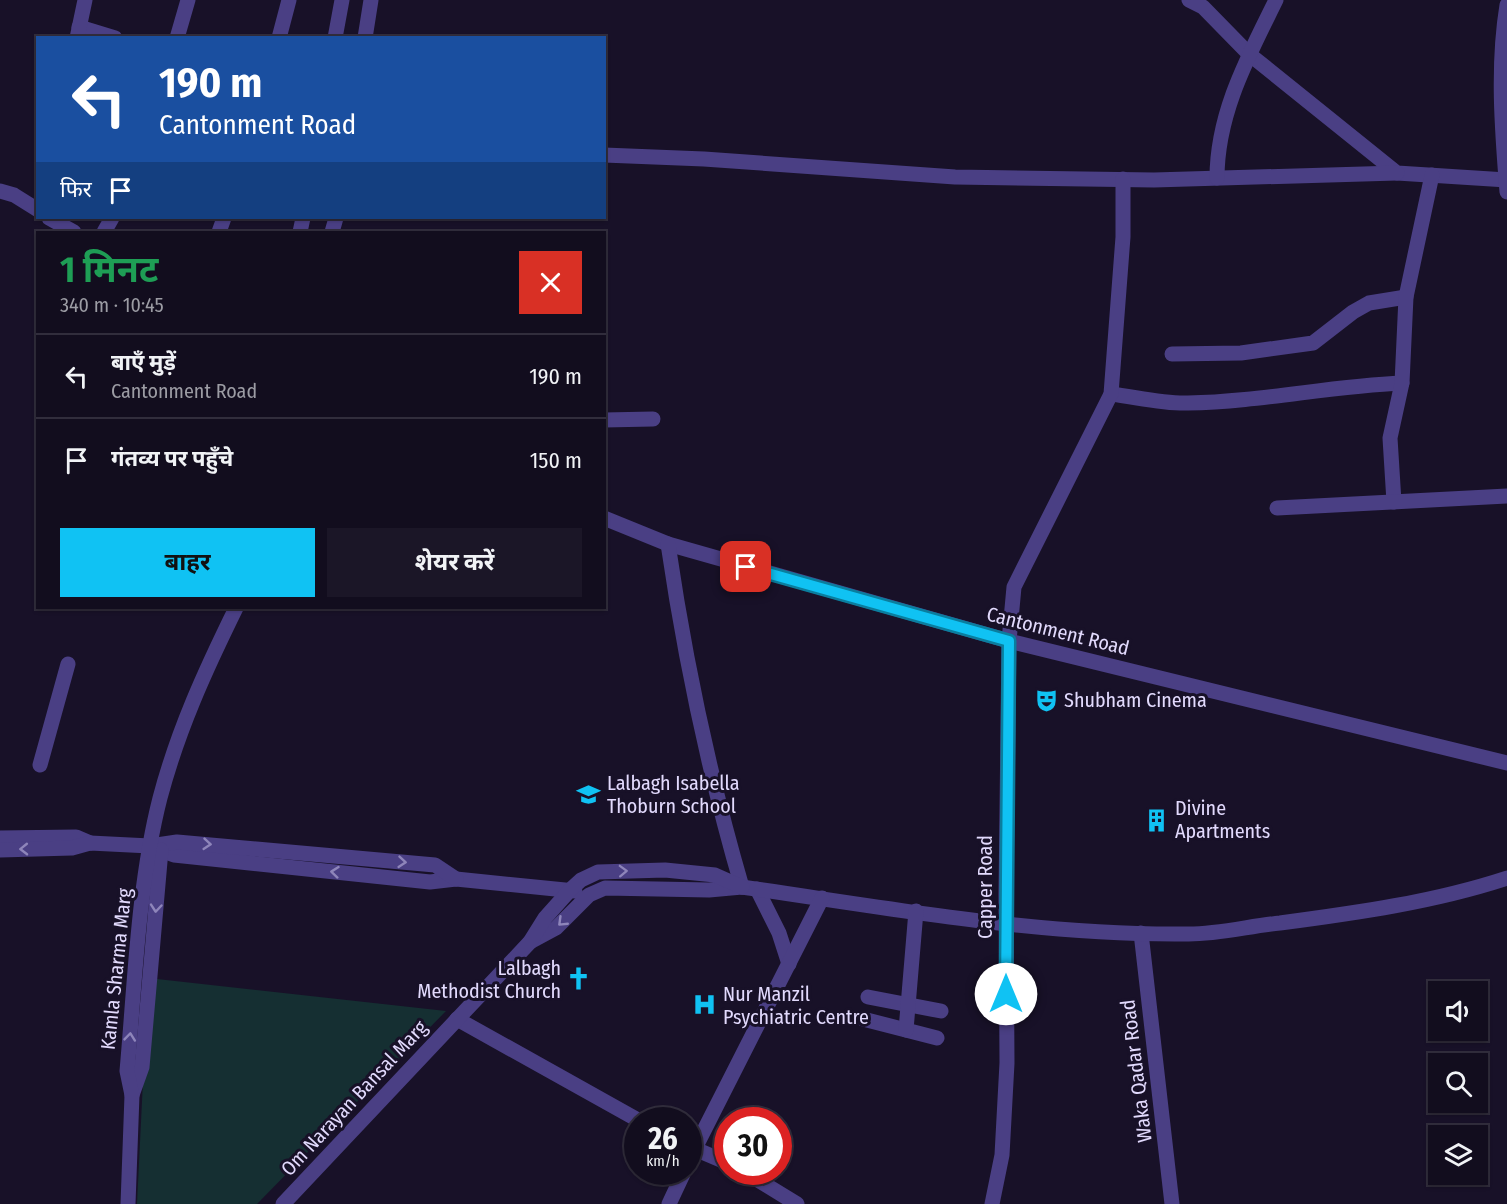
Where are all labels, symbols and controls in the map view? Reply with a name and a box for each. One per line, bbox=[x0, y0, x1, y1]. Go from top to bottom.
text: 190 m bbox=[159, 58, 262, 108]
icon: left bbox=[60, 60, 138, 138]
text: Cantonment Road bbox=[159, 109, 356, 141]
icon: arrive bbox=[104, 174, 137, 207]
text: फिर bbox=[60, 176, 92, 203]
text: 1 मिनट bbox=[60, 248, 158, 292]
button: close bbox=[519, 251, 582, 314]
text: 340 m · 10:45 bbox=[60, 293, 164, 317]
text: बाएँ मुड़ें bbox=[111, 349, 176, 376]
icon: left bbox=[60, 360, 93, 393]
text: 190 m bbox=[529, 363, 582, 390]
text: Cantonment Road bbox=[111, 379, 257, 403]
icon: arrive bbox=[60, 444, 93, 477]
text: गंतव्य पर पहुँचे bbox=[111, 445, 233, 472]
text: 150 m bbox=[530, 447, 582, 474]
button: बाहर bbox=[60, 528, 315, 597]
button: शेयर करें bbox=[327, 528, 582, 597]
pin bbox=[720, 541, 771, 592]
icon: arrive bbox=[729, 550, 762, 583]
street label: Cantonment Road bbox=[984, 602, 1132, 660]
theatre icon: Shubham Cinema bbox=[1033, 687, 1059, 713]
place label: Shubham Cinema bbox=[1064, 688, 1207, 712]
place label: Lalbagh Isabella Thoburn School bbox=[607, 771, 740, 818]
school or university icon: Lalbagh Isabella Thoburn School bbox=[576, 781, 602, 807]
place label: Divine Apartments bbox=[1175, 796, 1270, 843]
building icon: Divine Apartments bbox=[1144, 807, 1170, 833]
street label: Capper Road bbox=[973, 835, 997, 939]
one-way arrow bbox=[203, 837, 212, 850]
one-way arrow bbox=[20, 843, 29, 855]
one-way arrow bbox=[397, 855, 406, 868]
one-way arrow bbox=[618, 865, 627, 877]
one-way arrow bbox=[330, 866, 339, 879]
street label: Kamla Sharma Marg bbox=[96, 886, 136, 1051]
one-way arrow bbox=[149, 904, 162, 913]
one-way arrow bbox=[559, 914, 570, 925]
place label: Lalbagh Methodist Church bbox=[417, 956, 561, 1003]
position arrow bbox=[974, 962, 1038, 1026]
church icon: Lalbagh Methodist Church bbox=[566, 966, 592, 992]
map controls bbox=[1428, 981, 1488, 1185]
button: sound bbox=[1428, 981, 1488, 1041]
place label: Nur Manzil Psychiatric Centre bbox=[723, 982, 869, 1029]
hospital icon: Nur Manzil Psychiatric Centre bbox=[692, 992, 718, 1018]
street label: Waka Qadar Road bbox=[1115, 998, 1157, 1144]
street label: Om Narayan Bansal Marg bbox=[276, 1015, 433, 1181]
one-way arrow bbox=[123, 1033, 136, 1042]
button: search bbox=[1428, 1053, 1488, 1113]
speed limit sign: 30 bbox=[714, 1107, 792, 1185]
text: 26 bbox=[648, 1121, 678, 1157]
button: layers bbox=[1428, 1125, 1488, 1185]
text: km/h bbox=[646, 1152, 680, 1170]

